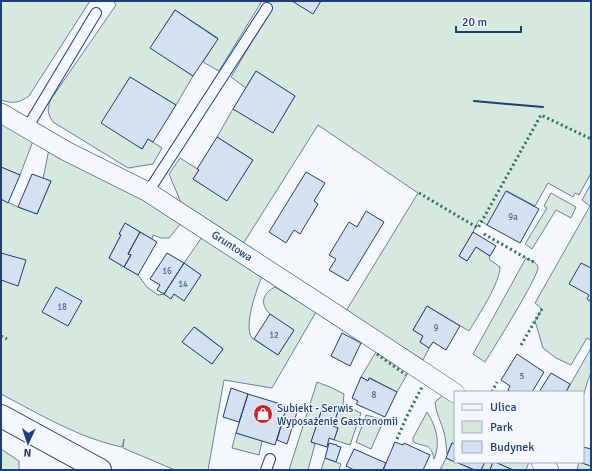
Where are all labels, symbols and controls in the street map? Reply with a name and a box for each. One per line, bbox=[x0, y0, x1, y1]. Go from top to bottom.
scale bar bbox=[456, 8, 521, 34]
text: 20 m bbox=[462, 15, 487, 30]
house number: 9a bbox=[508, 212, 518, 223]
street label: Gruntowa bbox=[209, 228, 255, 264]
house number: 16 bbox=[162, 266, 172, 277]
house number: 14 bbox=[178, 279, 188, 290]
house number: 18 bbox=[57, 302, 67, 313]
house number: 9 bbox=[434, 323, 439, 334]
house number: 12 bbox=[269, 330, 279, 341]
house number: 5 bbox=[520, 371, 525, 382]
house number: 8 bbox=[372, 390, 377, 401]
legend bbox=[454, 391, 584, 463]
text: Ulica bbox=[490, 400, 517, 415]
place label: Subiekt - Serwis Wyposażenie Gastronomii bbox=[277, 402, 398, 428]
shop icon: Subiekt - Serwis Wyposażenie Gastronomii bbox=[252, 403, 274, 425]
text: Park bbox=[490, 420, 513, 435]
north arrow bbox=[8, 423, 48, 463]
text: Budynek bbox=[490, 440, 534, 455]
text: N bbox=[23, 446, 32, 459]

